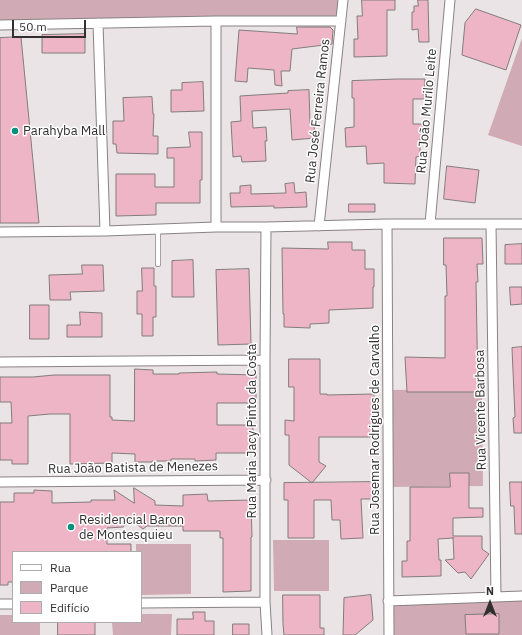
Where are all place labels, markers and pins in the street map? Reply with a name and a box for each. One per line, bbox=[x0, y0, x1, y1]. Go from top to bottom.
place label: Parahyba Mall bbox=[23, 123, 105, 139]
marker: Parahyba Mall bbox=[10, 126, 20, 136]
place label: Residencial Baron de Montesquieu bbox=[79, 512, 184, 543]
marker: Residencial Baron de Montesquieu bbox=[66, 522, 76, 532]

